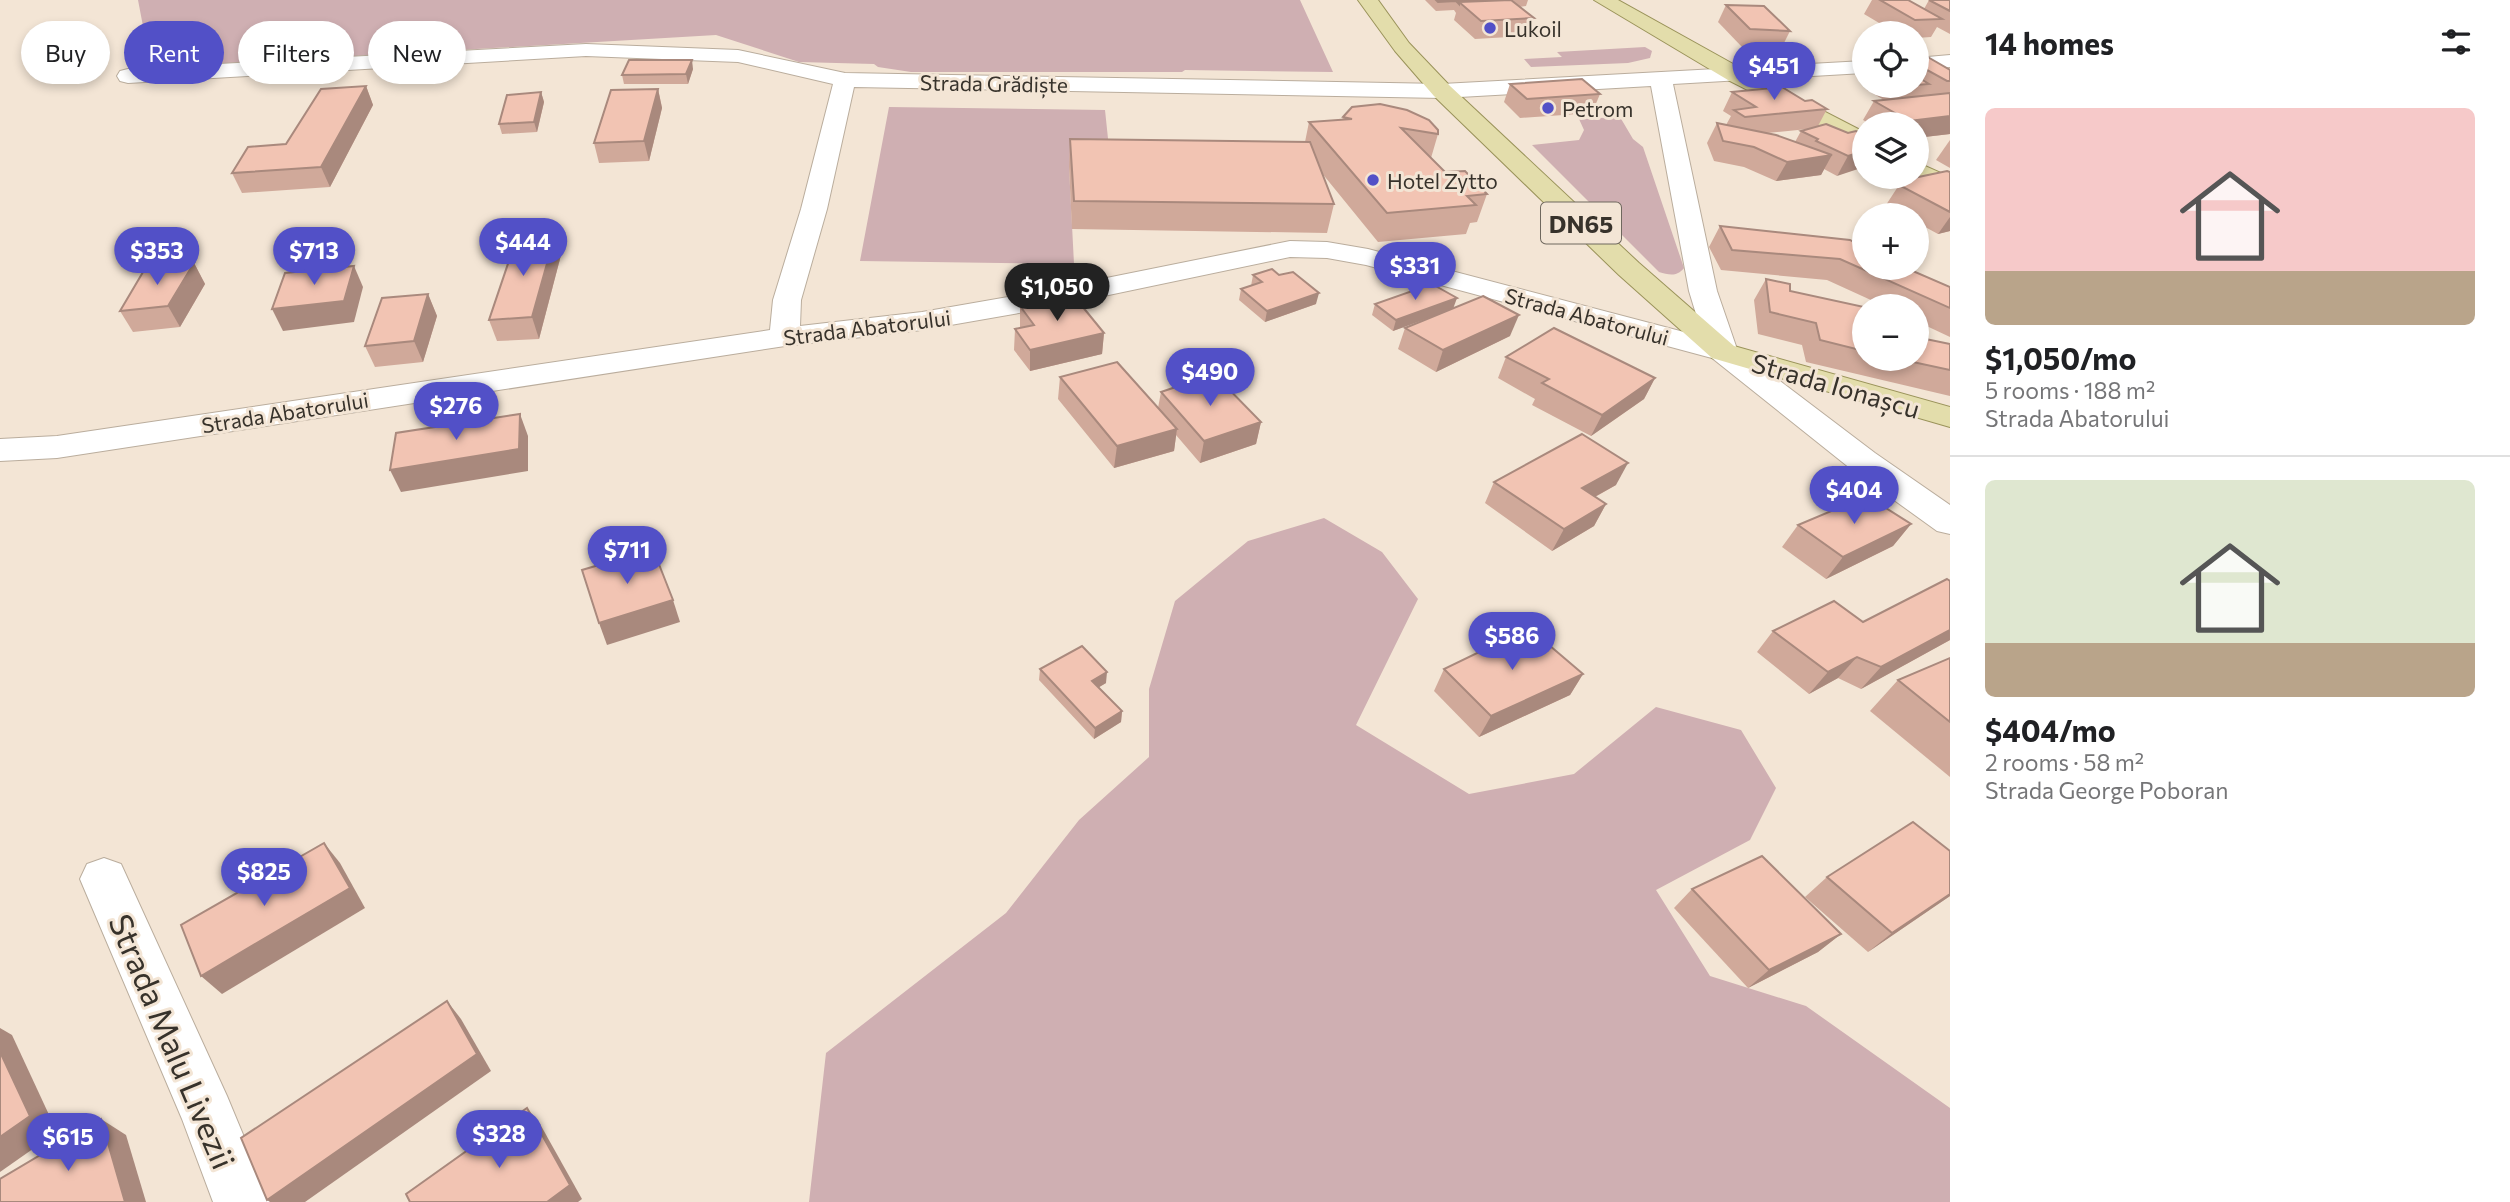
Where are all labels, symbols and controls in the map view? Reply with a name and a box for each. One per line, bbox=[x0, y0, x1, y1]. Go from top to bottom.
place label: Lukoil bbox=[1504, 16, 1562, 41]
marker: Lukoil bbox=[1482, 20, 1498, 36]
chip: Buy bbox=[21, 21, 110, 84]
chip: Rent bbox=[124, 21, 224, 84]
chip: Filters bbox=[238, 21, 354, 84]
chip: New bbox=[368, 21, 466, 84]
map controls bbox=[1852, 21, 1929, 371]
button: locate bbox=[1852, 21, 1929, 98]
icon: filters bbox=[2437, 23, 2475, 61]
text: 14 homes bbox=[1985, 24, 2114, 61]
pin: $451 bbox=[1733, 42, 1815, 102]
text: $451 bbox=[1748, 51, 1800, 79]
street label: Strada Grădiște bbox=[920, 69, 1068, 99]
place label: Petrom bbox=[1562, 96, 1633, 121]
marker: Petrom bbox=[1540, 100, 1556, 116]
button: layers bbox=[1852, 112, 1929, 189]
icon: home bbox=[2167, 153, 2293, 279]
place label: Hotel Zytto bbox=[1387, 168, 1498, 193]
marker: Hotel Zytto bbox=[1365, 172, 1381, 188]
road number: DN65 bbox=[1541, 202, 1621, 244]
button: + bbox=[1852, 203, 1929, 280]
pin: $444 bbox=[482, 218, 564, 278]
text: $444 bbox=[495, 227, 551, 255]
pin: $353 bbox=[116, 228, 198, 287]
pin: $713 bbox=[273, 228, 355, 287]
text: $353 bbox=[130, 236, 184, 264]
text: $713 bbox=[289, 236, 339, 264]
pin: $331 bbox=[1374, 243, 1456, 302]
text: $331 bbox=[1390, 251, 1440, 279]
pin: $1,050 bbox=[1000, 264, 1114, 323]
text: $1,050 bbox=[1020, 272, 1094, 300]
street label: Strada Abatorului bbox=[1502, 282, 1672, 350]
button: − bbox=[1852, 294, 1929, 371]
street label: Strada Abatorului bbox=[782, 304, 952, 350]
text: $1,050/mo bbox=[1985, 339, 2136, 376]
street label: Strada Ionașcu bbox=[1748, 346, 1924, 426]
pin: $490 bbox=[1169, 348, 1251, 408]
text: $490 bbox=[1182, 357, 1238, 385]
text: 5 rooms · 188 m² bbox=[1985, 376, 2155, 404]
pin: $276 bbox=[415, 382, 497, 442]
street label: Strada Abatorului bbox=[200, 386, 370, 438]
text: $276 bbox=[430, 391, 482, 419]
text: Strada Abatorului bbox=[1985, 404, 2170, 432]
pin: $404 bbox=[1813, 466, 1895, 526]
text: $404 bbox=[1826, 475, 1882, 503]
icon: home bbox=[2167, 525, 2293, 651]
pin: $711 bbox=[586, 526, 668, 586]
text: $711 bbox=[604, 535, 650, 563]
pin: $586 bbox=[1471, 612, 1553, 672]
text: $586 bbox=[1484, 621, 1540, 649]
text: $404/mo bbox=[1985, 711, 2116, 748]
text: 2 rooms · 58 m² bbox=[1985, 748, 2144, 776]
text: Strada George Poboran bbox=[1985, 776, 2228, 804]
pin: $825 bbox=[223, 848, 305, 908]
text: $825 bbox=[237, 857, 291, 885]
street label: Strada Malu Livezii bbox=[101, 908, 245, 1174]
pin: $328 bbox=[458, 1110, 540, 1170]
pin: $615 bbox=[27, 1114, 109, 1173]
text: $328 bbox=[472, 1119, 526, 1147]
text: $615 bbox=[42, 1122, 94, 1150]

